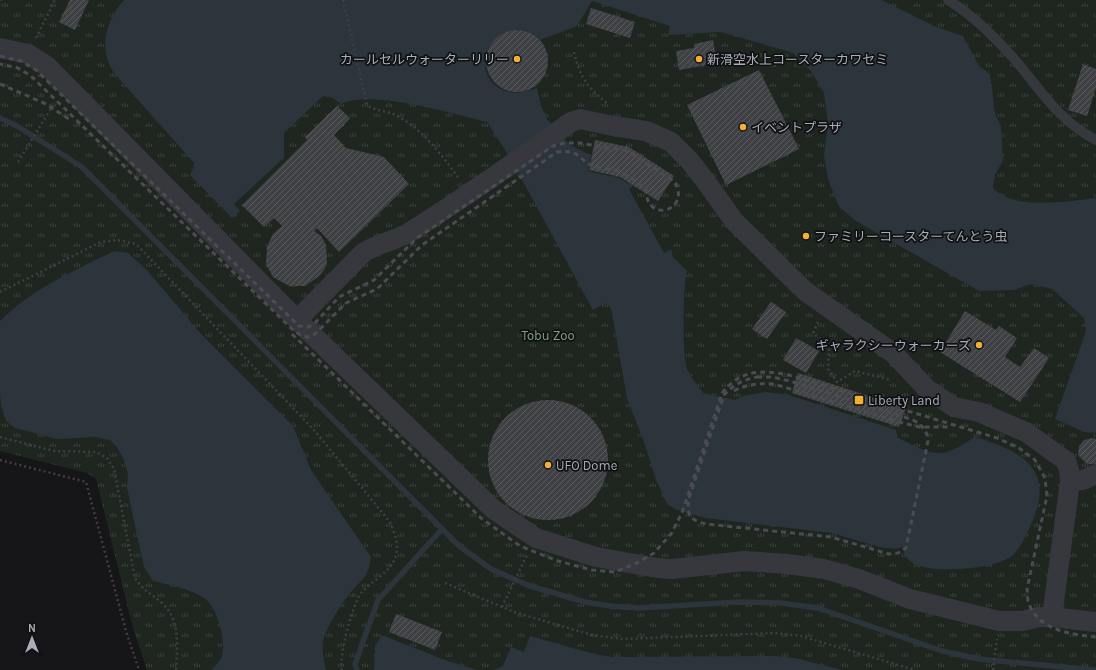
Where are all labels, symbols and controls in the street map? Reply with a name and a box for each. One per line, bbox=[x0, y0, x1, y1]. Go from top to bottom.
place label: カールセルウォーターリリー bbox=[340, 52, 509, 67]
place label: 新滑空水上コースターカワセミ bbox=[707, 52, 888, 67]
marker: カールセルウォーターリリー bbox=[512, 54, 522, 64]
marker: 新滑空水上コースターカワセミ bbox=[694, 54, 704, 64]
place label: イベントプラザ bbox=[751, 120, 842, 135]
marker: イベントプラザ bbox=[738, 122, 748, 132]
place label: ファミリーコースターてんとう虫 bbox=[814, 229, 1008, 244]
marker: ファミリーコースターてんとう虫 bbox=[801, 231, 811, 241]
park label: Tobu Zoo bbox=[521, 328, 575, 343]
place label: ギャラクシーウォーカーズ bbox=[816, 338, 971, 353]
marker: ギャラクシーウォーカーズ bbox=[974, 340, 984, 350]
place label: Liberty Land bbox=[868, 393, 940, 408]
marker: Liberty Land bbox=[853, 394, 865, 406]
place label: UFO Dome bbox=[556, 458, 618, 473]
marker: UFO Dome bbox=[543, 460, 553, 470]
north arrow bbox=[12, 618, 52, 658]
text: N bbox=[28, 622, 36, 635]

